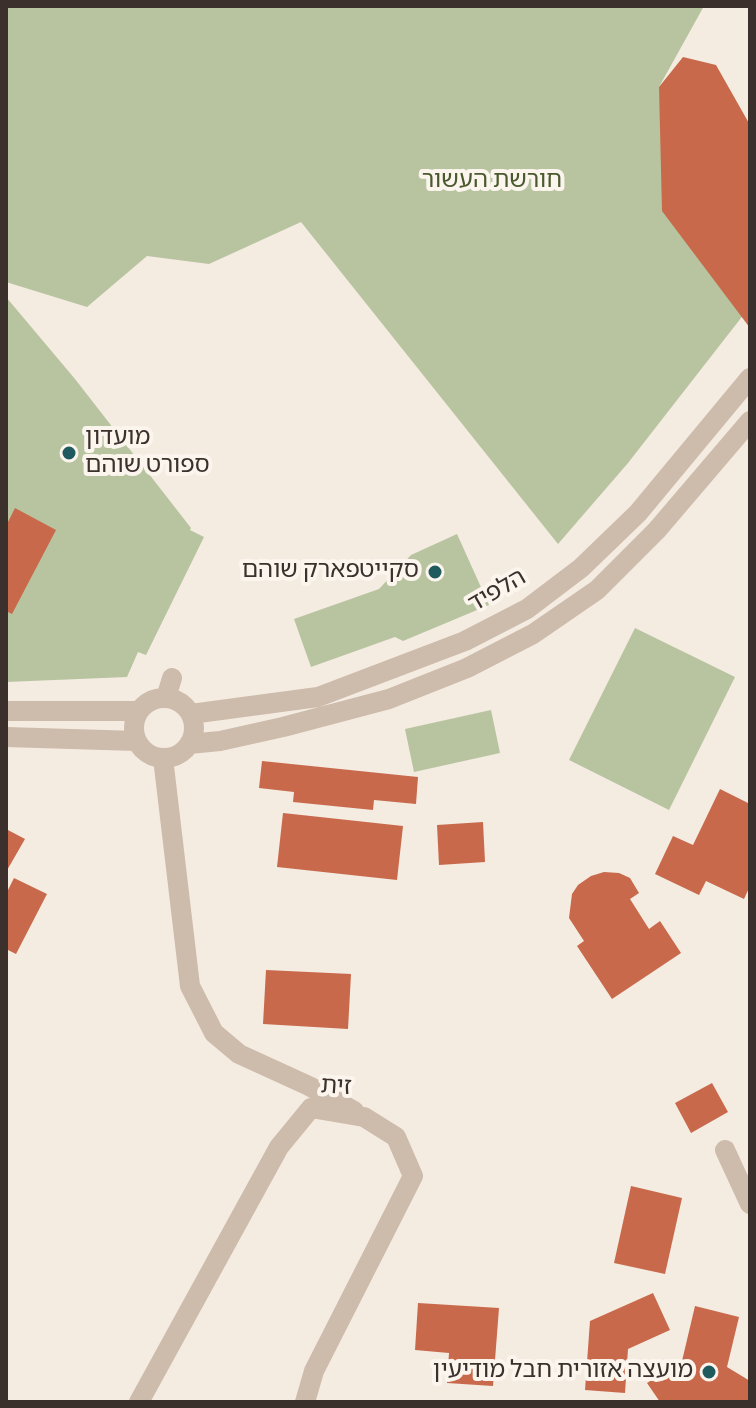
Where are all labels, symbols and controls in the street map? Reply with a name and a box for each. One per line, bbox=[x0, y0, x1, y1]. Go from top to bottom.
park label: חורשת העשור bbox=[422, 168, 562, 196]
place label: מועדון ספורט שוהם bbox=[85, 425, 210, 481]
marker: מועדון ספורט שוהם bbox=[60, 444, 78, 462]
place label: סקייטפארק שוהם bbox=[242, 558, 419, 586]
marker: סקייטפארק שוהם bbox=[426, 563, 444, 581]
street label: הלפיד bbox=[464, 564, 532, 620]
street label: זית bbox=[320, 1073, 352, 1103]
place label: מועצה אזורית חבל מודיעין bbox=[433, 1358, 693, 1386]
marker: מועצה אזורית חבל מודיעין bbox=[700, 1363, 718, 1381]

